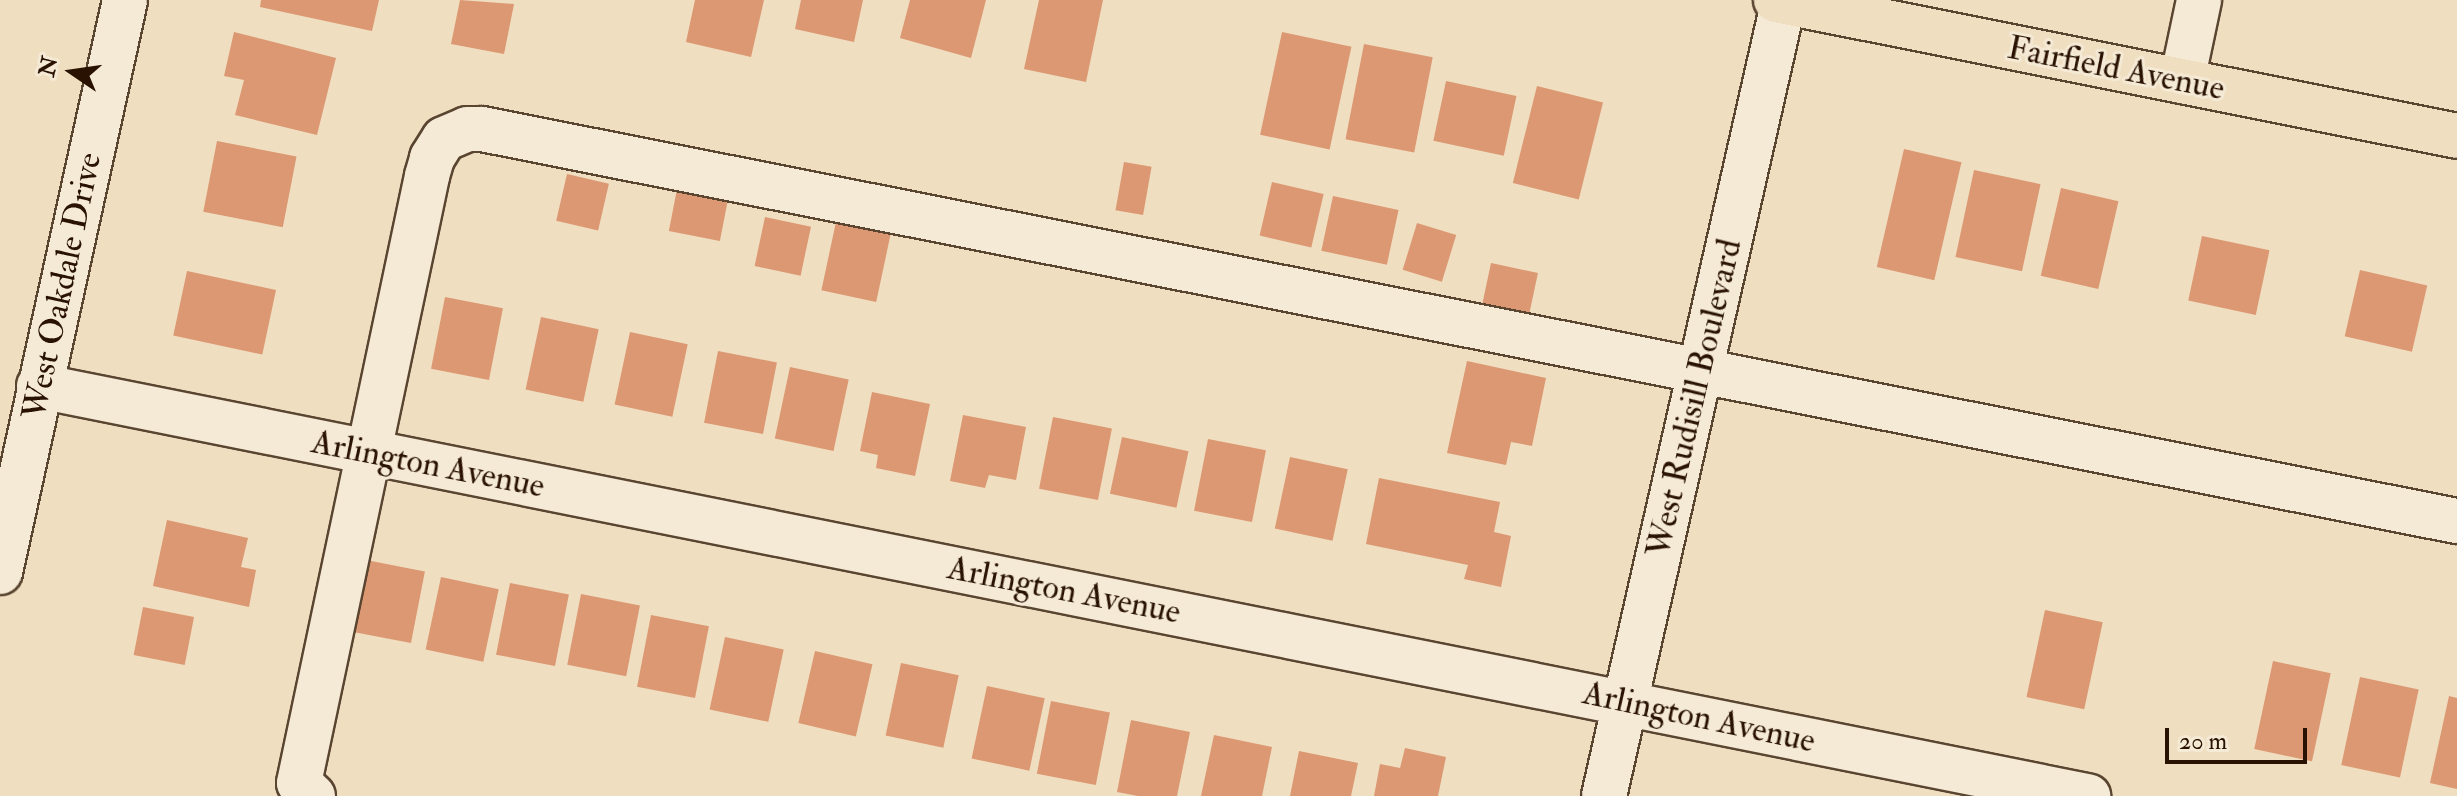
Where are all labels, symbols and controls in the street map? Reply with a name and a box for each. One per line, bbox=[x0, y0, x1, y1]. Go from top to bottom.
street label: Fairfield Avenue bbox=[2004, 27, 2228, 109]
north arrow bbox=[32, 32, 112, 112]
text: N bbox=[33, 54, 64, 79]
street label: West Oakdale Drive bbox=[14, 149, 110, 423]
street label: West Rudisill Boulevard bbox=[1638, 235, 1750, 561]
street label: Arlington Avenue bbox=[308, 421, 548, 507]
street label: Arlington Avenue bbox=[944, 547, 1184, 633]
street label: Arlington Avenue bbox=[1579, 672, 1819, 762]
scale bar bbox=[2169, 712, 2311, 762]
text: 20 m bbox=[2179, 726, 2227, 757]

